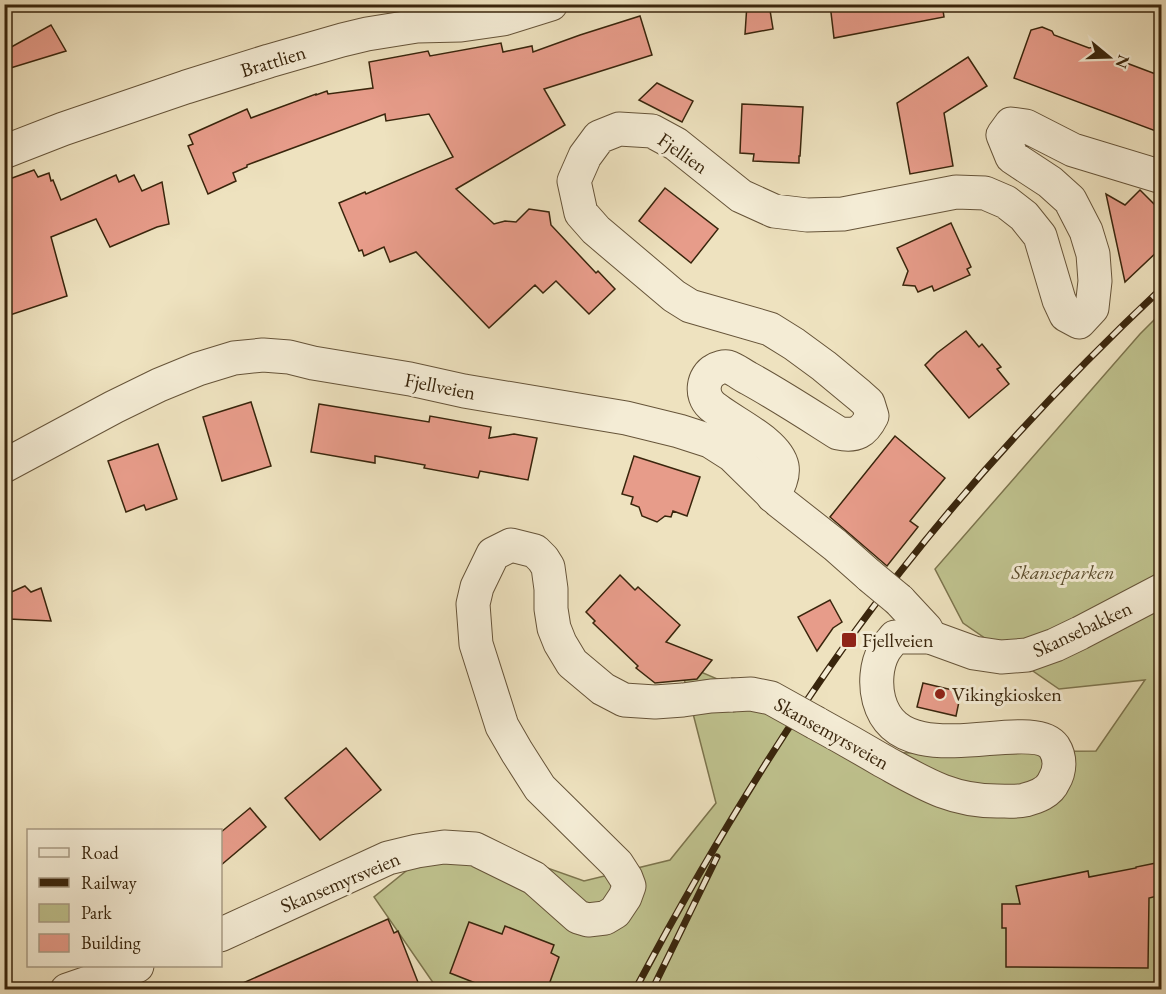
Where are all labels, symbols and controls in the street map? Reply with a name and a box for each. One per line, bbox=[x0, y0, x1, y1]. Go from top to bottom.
north arrow bbox=[1079, 27, 1139, 87]
street label: Brattlien bbox=[237, 39, 309, 83]
text: N bbox=[1111, 52, 1135, 71]
street label: Fjellien bbox=[653, 126, 714, 180]
street label: Fjellveien bbox=[402, 366, 478, 406]
park label: Skanseparken bbox=[1011, 559, 1114, 585]
street label: Skansebakken bbox=[1028, 595, 1136, 663]
place label: Fjellveien bbox=[862, 627, 934, 653]
marker: Fjellveien bbox=[840, 631, 858, 649]
place label: Vikingkiosken bbox=[952, 681, 1062, 707]
marker: Vikingkiosken bbox=[933, 687, 947, 701]
street label: Skansemyrsveien bbox=[770, 691, 894, 775]
legend bbox=[27, 829, 222, 967]
text: Road bbox=[81, 841, 120, 864]
street label: Skansemyrsveien bbox=[276, 845, 404, 919]
text: Railway bbox=[81, 871, 137, 894]
text: Park bbox=[81, 901, 112, 924]
text: Building bbox=[81, 931, 141, 954]

